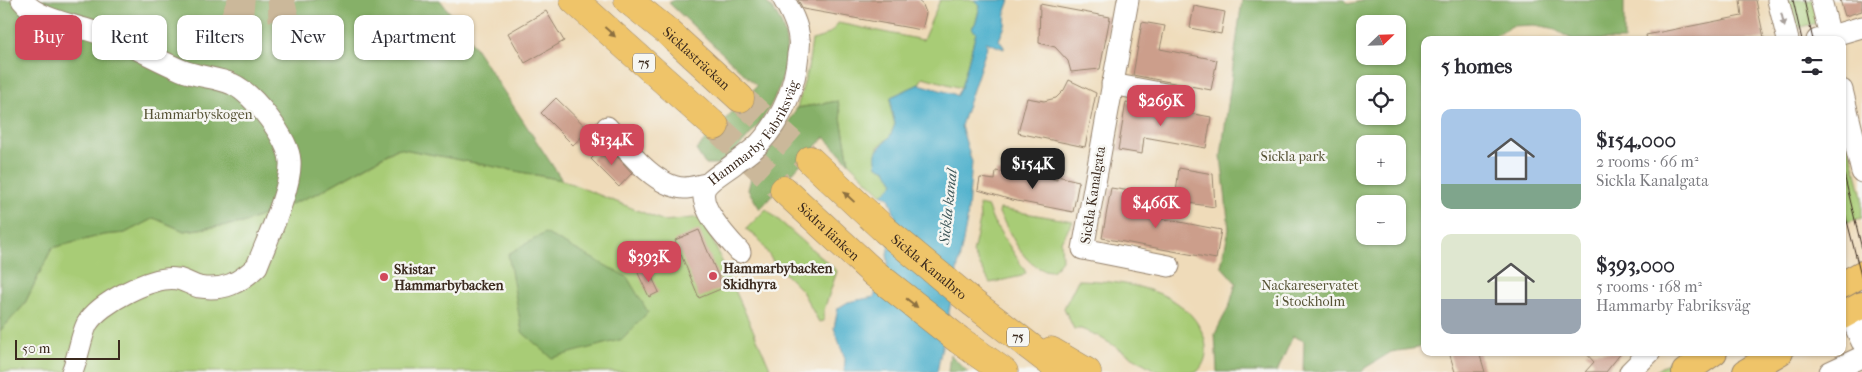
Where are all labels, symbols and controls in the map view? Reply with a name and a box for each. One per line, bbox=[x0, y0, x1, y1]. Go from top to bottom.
one-way arrow bbox=[1779, 12, 1787, 28]
chip: Buy bbox=[15, 15, 82, 60]
chip: Rent bbox=[92, 15, 167, 60]
chip: Filters bbox=[177, 15, 262, 60]
chip: New bbox=[272, 15, 344, 60]
chip: Apartment bbox=[354, 15, 474, 60]
north arrow bbox=[1356, 15, 1406, 65]
map controls bbox=[1356, 15, 1406, 245]
street label: Sicklasträckan bbox=[660, 23, 734, 93]
one-way arrow bbox=[604, 27, 617, 38]
icon: filters bbox=[1798, 52, 1826, 80]
road number: 75 bbox=[633, 54, 655, 72]
text: 5 homes bbox=[1441, 54, 1512, 78]
button: locate bbox=[1356, 75, 1406, 125]
street label: Hammarby Fabriksväg bbox=[704, 78, 802, 189]
pin: $269K bbox=[1126, 84, 1196, 127]
text: $269K bbox=[1138, 91, 1184, 110]
park label: Hammarbyskogen bbox=[143, 106, 253, 123]
pin: $134K bbox=[577, 124, 647, 166]
text: $154,000 bbox=[1596, 128, 1676, 152]
icon: home bbox=[1481, 129, 1541, 189]
text: $134K bbox=[591, 130, 633, 149]
button: + bbox=[1356, 135, 1406, 185]
street label: Sickla Kanalgata bbox=[1077, 144, 1109, 245]
pin: $154K bbox=[998, 148, 1068, 190]
park label: Sickla park bbox=[1260, 148, 1326, 165]
text: 2 rooms · 66 m² bbox=[1596, 152, 1698, 171]
text: $154K bbox=[1012, 154, 1054, 173]
water label: Sickla kanal bbox=[935, 166, 961, 247]
text: Sickla Kanalgata bbox=[1596, 171, 1709, 190]
pin: $466K bbox=[1121, 186, 1191, 229]
one-way arrow bbox=[843, 191, 855, 203]
text: $466K bbox=[1132, 193, 1180, 212]
button: − bbox=[1356, 195, 1406, 245]
street label: Södra länken bbox=[794, 199, 863, 264]
street label: Sickla Kanalbro bbox=[888, 230, 971, 303]
pin: $393K bbox=[614, 240, 684, 283]
text: $393K bbox=[628, 247, 670, 266]
text: $393,000 bbox=[1596, 253, 1675, 277]
icon: home bbox=[1481, 254, 1541, 314]
place label: Hammarbybacken Skidhyra bbox=[723, 260, 834, 293]
place label: Skistar Hammarbybacken bbox=[394, 261, 505, 294]
marker: Hammarbybacken Skidhyra bbox=[707, 270, 719, 282]
marker: Skistar Hammarbybacken bbox=[378, 271, 390, 283]
park label: Nackareservatet i Stockholm bbox=[1261, 277, 1359, 310]
text: 5 rooms · 168 m² bbox=[1596, 277, 1702, 296]
text: Hammarby Fabriksväg bbox=[1596, 296, 1750, 315]
one-way arrow bbox=[905, 297, 918, 308]
road number: 75 bbox=[1007, 328, 1029, 347]
scale bar bbox=[15, 337, 120, 360]
text: 50 m bbox=[22, 340, 50, 357]

